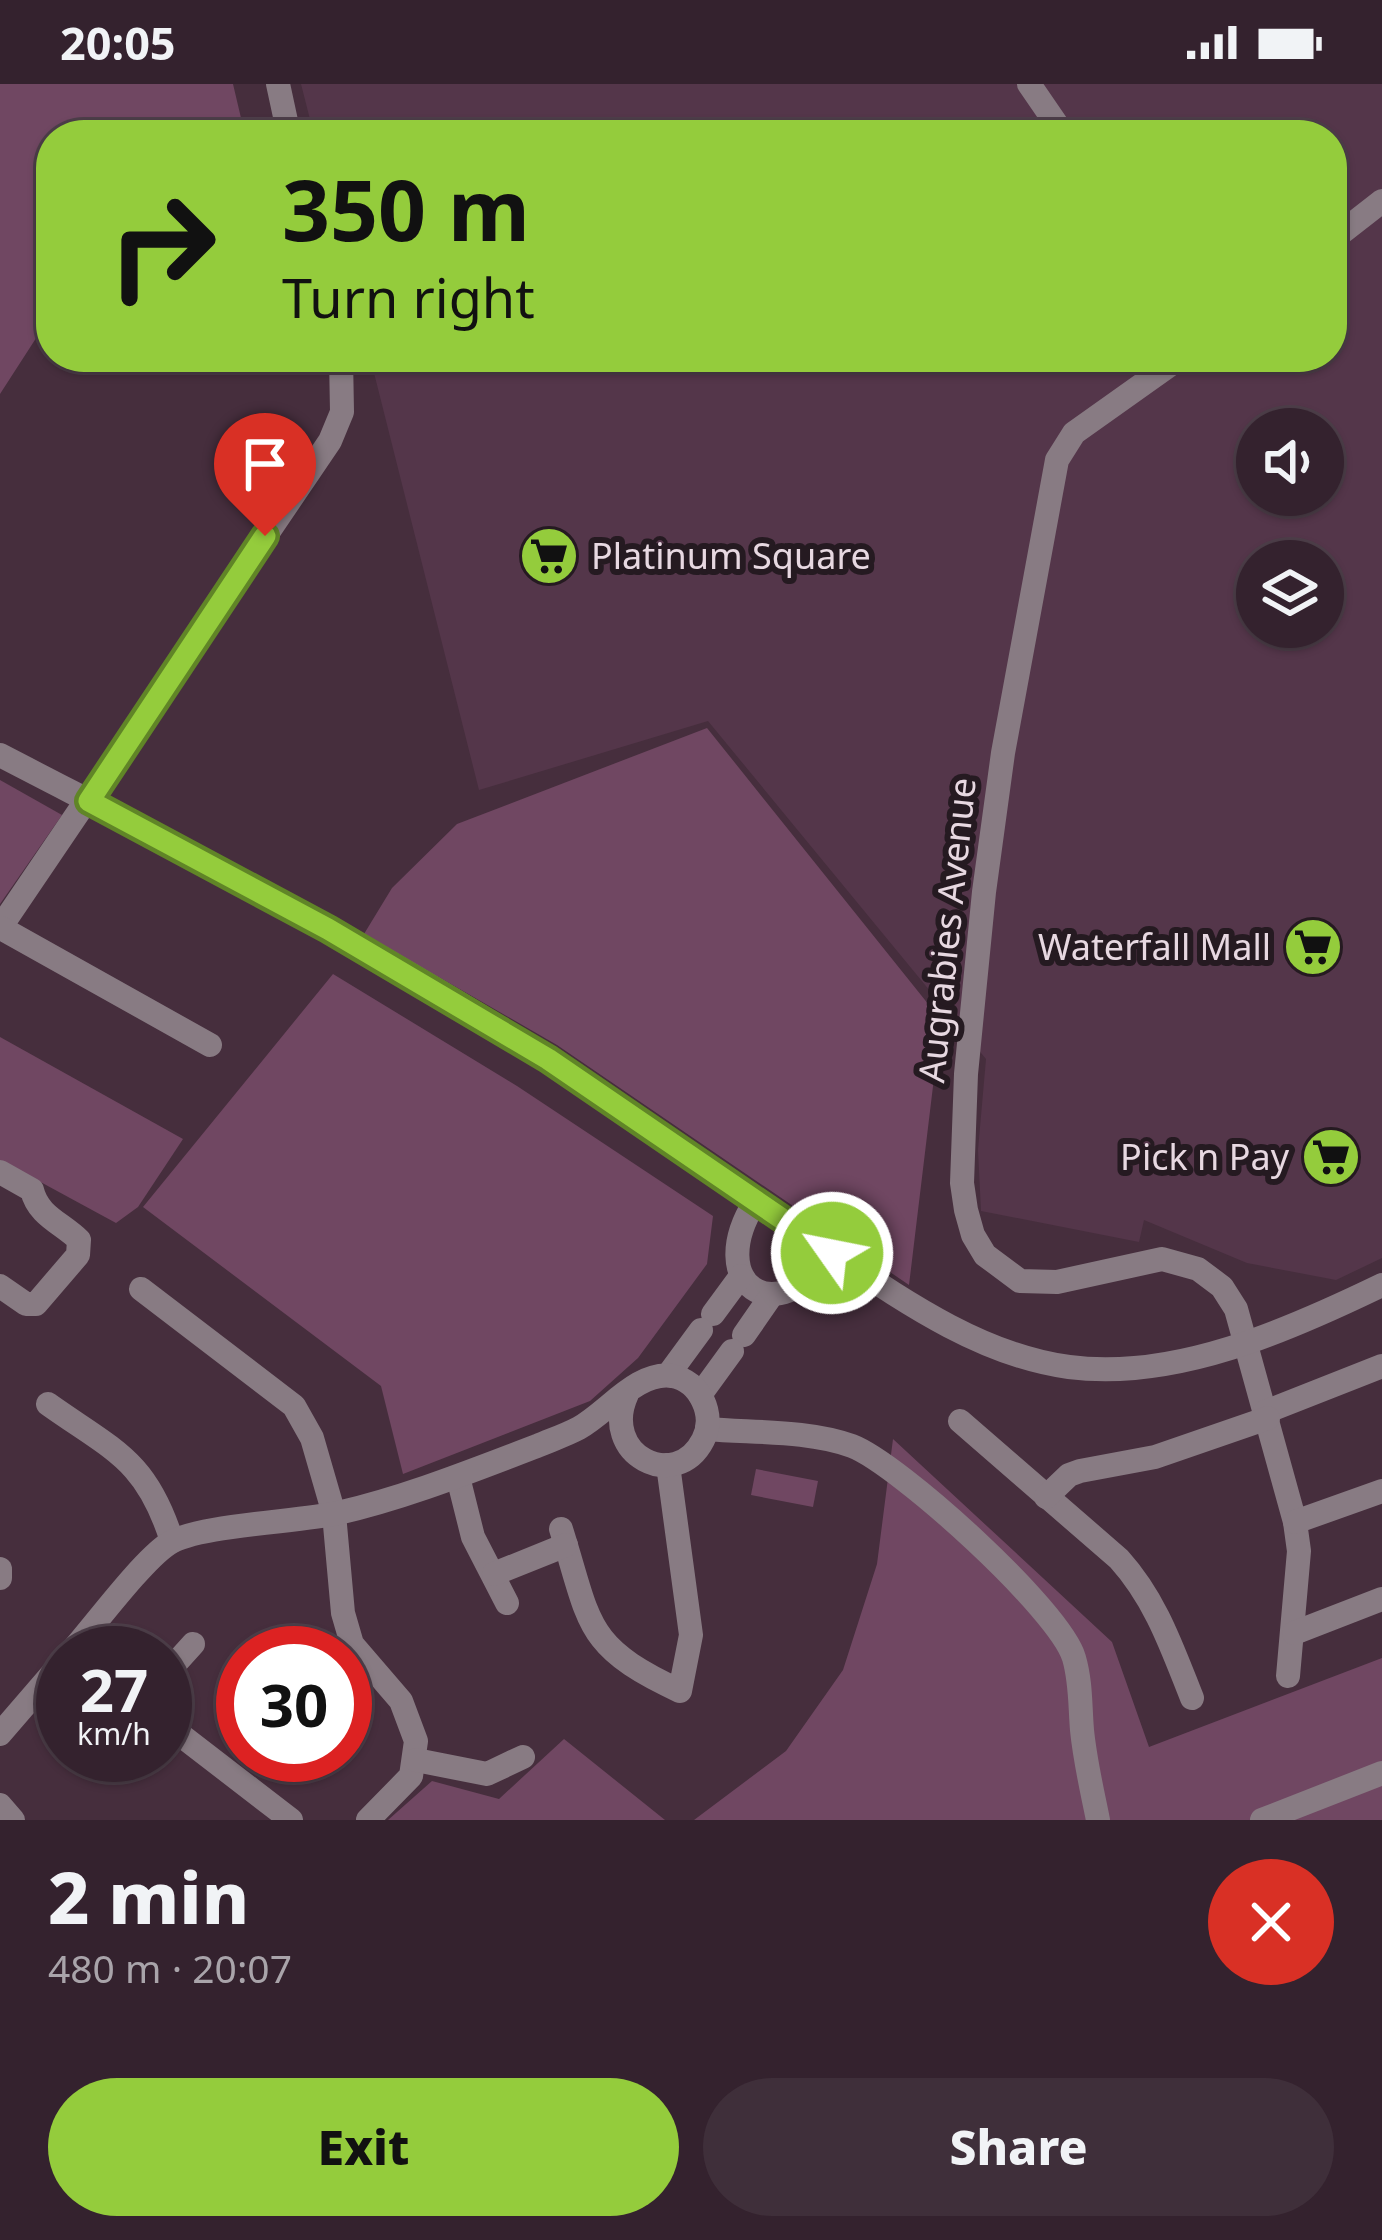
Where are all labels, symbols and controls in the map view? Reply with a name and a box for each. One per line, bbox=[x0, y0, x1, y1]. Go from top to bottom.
text: 20:05 bbox=[60, 12, 176, 73]
text: 350 m bbox=[282, 151, 530, 266]
icon: right bbox=[84, 168, 240, 324]
text: Turn right bbox=[282, 260, 535, 334]
map controls bbox=[1236, 408, 1344, 648]
button: sound bbox=[1236, 408, 1344, 516]
pin bbox=[214, 413, 316, 536]
icon: arrive bbox=[232, 431, 298, 497]
supermarket icon: Platinum Square bbox=[518, 525, 580, 587]
place label: Platinum Square bbox=[591, 531, 871, 580]
button: layers bbox=[1236, 540, 1344, 648]
street label: Augrabies Avenue bbox=[906, 775, 987, 1085]
supermarket icon: Waterfall Mall bbox=[1282, 916, 1344, 978]
place label: Waterfall Mall bbox=[1038, 922, 1271, 971]
supermarket icon: Pick n Pay bbox=[1300, 1126, 1362, 1188]
place label: Pick n Pay bbox=[1120, 1132, 1290, 1181]
position arrow bbox=[769, 1190, 895, 1316]
speed limit sign: 30 bbox=[216, 1626, 372, 1782]
text: 27 bbox=[80, 1648, 148, 1730]
text: km/h bbox=[77, 1713, 151, 1754]
text: 2 min bbox=[48, 1847, 249, 1945]
button: close bbox=[1208, 1859, 1334, 1985]
text: 480 m · 20:07 bbox=[48, 1941, 292, 1994]
button: Exit bbox=[48, 2078, 679, 2216]
button: Share bbox=[703, 2078, 1334, 2216]

